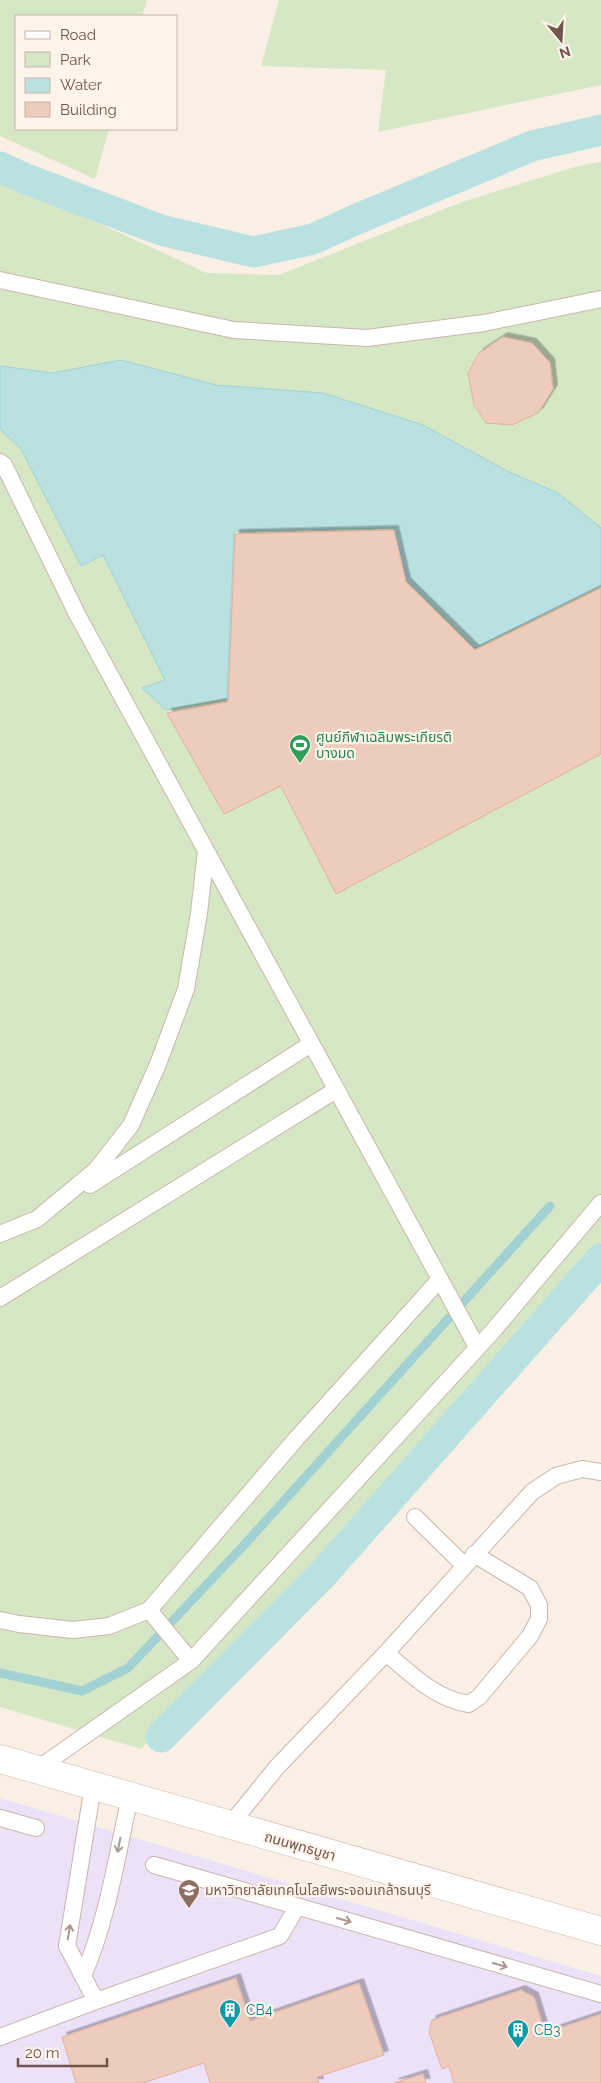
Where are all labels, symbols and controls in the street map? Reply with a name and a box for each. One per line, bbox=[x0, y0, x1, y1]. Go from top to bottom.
legend bbox=[15, 15, 178, 130]
north arrow bbox=[536, 15, 586, 65]
text: Road bbox=[60, 26, 96, 44]
text: N bbox=[557, 43, 573, 62]
text: Park bbox=[60, 51, 91, 69]
text: Water bbox=[60, 76, 103, 94]
text: Building bbox=[60, 101, 117, 119]
place label: ศูนย์กีฬาเฉลิมพระเกียรติ บางมด bbox=[316, 729, 452, 761]
sports icon: ศูนย์กีฬาเฉลิมพระเกียรติ บางมด bbox=[288, 733, 312, 764]
street label: ถนนพุทธบูชา bbox=[262, 1828, 337, 1865]
one-way arrow bbox=[114, 1836, 123, 1852]
school or university icon: มหาวิทยาลัยเทคโนโลยีพระจอมเกล้าธนบุรี bbox=[177, 1878, 201, 1909]
place label: มหาวิทยาลัยเทคโนโลยีพระจอมเกล้าธนบุรี bbox=[205, 1882, 431, 1899]
one-way arrow bbox=[335, 1916, 351, 1926]
one-way arrow bbox=[65, 1924, 75, 1940]
one-way arrow bbox=[491, 1961, 507, 1971]
building icon: CB4 bbox=[218, 1998, 242, 2029]
place label: CB4 bbox=[246, 2002, 273, 2018]
building icon: CB3 bbox=[506, 2018, 530, 2049]
place label: CB3 bbox=[534, 2022, 560, 2038]
scale bar bbox=[18, 2036, 106, 2068]
text: 20 m bbox=[25, 2044, 60, 2062]

